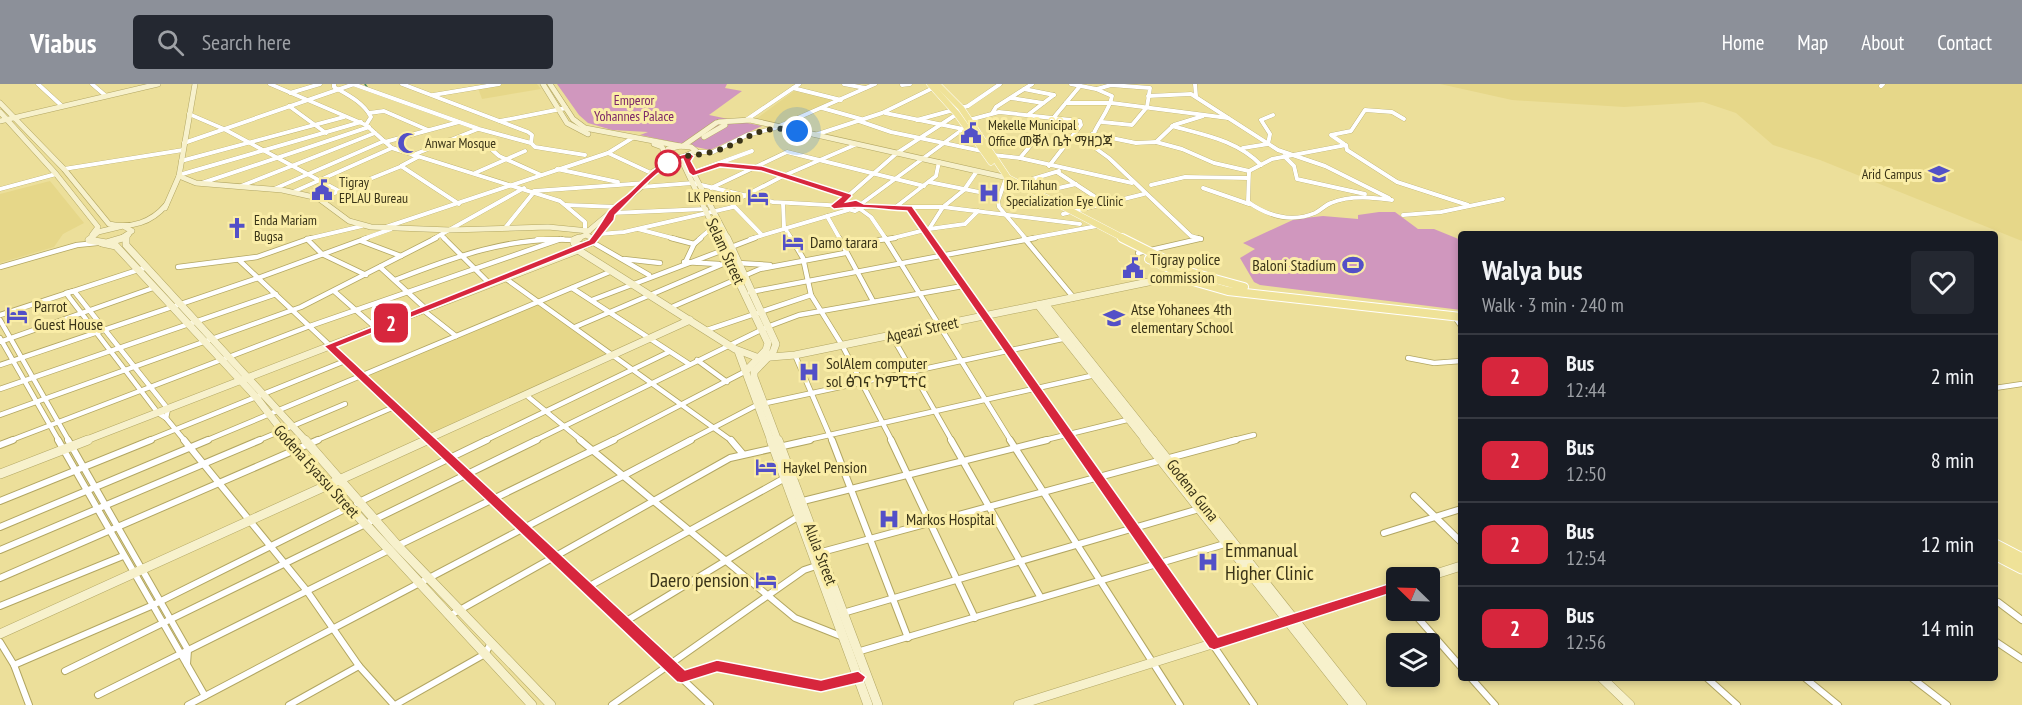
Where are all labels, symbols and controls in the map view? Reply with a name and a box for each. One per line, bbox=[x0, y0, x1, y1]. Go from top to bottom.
search box bbox=[133, 15, 553, 69]
text: Viabus bbox=[30, 24, 97, 61]
icon: search bbox=[154, 26, 187, 59]
text: Search here bbox=[202, 28, 291, 56]
text: Home bbox=[1722, 29, 1764, 56]
text: Map bbox=[1797, 29, 1828, 56]
text: About bbox=[1861, 29, 1904, 56]
text: Contact bbox=[1937, 29, 1992, 56]
park label: Emperor Yohannes Palace bbox=[594, 91, 674, 125]
your location bbox=[782, 116, 812, 146]
place label: Mekelle Municipal Office መቐለ ቤት ማዘጋጃ bbox=[988, 116, 1113, 150]
public building icon: Mekelle Municipal Office መቐለ ቤት ማዘጋጃ bbox=[959, 121, 983, 145]
mosque icon: Anwar Mosque bbox=[396, 131, 420, 155]
place label: Anwar Mosque bbox=[425, 134, 496, 152]
unlabelled marker bbox=[655, 150, 681, 176]
school or university icon: Arid Campus bbox=[1927, 162, 1951, 186]
place label: Arid Campus bbox=[1862, 165, 1922, 183]
place label: Tigray EPLAU Bureau bbox=[339, 173, 408, 207]
place label: Dr. Tilahun Specialization Eye Clinic bbox=[1006, 176, 1123, 210]
public building icon: Tigray EPLAU Bureau bbox=[310, 178, 334, 202]
hospital icon: Dr. Tilahun Specialization Eye Clinic bbox=[977, 181, 1001, 205]
hotel icon: LK Pension bbox=[746, 185, 770, 209]
place label: LK Pension bbox=[688, 188, 741, 206]
place label: Enda Mariam Bugsa bbox=[254, 211, 317, 245]
street label: Selam Street bbox=[702, 215, 750, 288]
church icon: Enda Mariam Bugsa bbox=[225, 216, 249, 240]
hotel icon: Damo tarara bbox=[781, 230, 805, 254]
place label: Damo tarara bbox=[810, 232, 878, 252]
place label: Tigray police commission bbox=[1150, 249, 1220, 287]
text: Walya bus bbox=[1482, 251, 1583, 288]
button: heart bbox=[1911, 251, 1974, 314]
sports icon: Baloni Stadium bbox=[1341, 253, 1365, 277]
place label: Baloni Stadium bbox=[1252, 255, 1336, 275]
public building icon: Tigray police commission bbox=[1121, 256, 1145, 280]
text: Walk · 3 min · 240 m bbox=[1482, 292, 1624, 318]
place label: Parrot Guest House bbox=[34, 296, 103, 334]
place label: Atse Yohanees 4th elementary School bbox=[1131, 299, 1234, 337]
hotel icon: Parrot Guest House bbox=[5, 303, 29, 327]
line badge: 2 bbox=[372, 304, 410, 342]
school or university icon: Atse Yohanees 4th elementary School bbox=[1102, 306, 1126, 330]
text: 2 bbox=[386, 310, 396, 337]
street label: Ageazi Street bbox=[884, 311, 960, 346]
text: Bus bbox=[1566, 349, 1594, 377]
place label: SolAlem computer sol ፅገና ኮምፒተር bbox=[826, 353, 928, 391]
hospital icon: SolAlem computer sol ፅገና ኮምፒተር bbox=[797, 360, 821, 384]
text: 2 min bbox=[1931, 362, 1974, 390]
text: 2 bbox=[1510, 363, 1520, 390]
text: 12:44 bbox=[1566, 377, 1606, 403]
street label: Godena Eyassu Street bbox=[270, 420, 365, 522]
text: Bus bbox=[1566, 433, 1594, 461]
text: 8 min bbox=[1931, 446, 1974, 474]
text: 2 bbox=[1510, 447, 1520, 474]
hotel icon: Haykel Pension bbox=[754, 455, 778, 479]
street label: Godena Guna bbox=[1163, 455, 1223, 525]
place label: Haykel Pension bbox=[783, 457, 867, 477]
text: 12:50 bbox=[1566, 461, 1606, 487]
hospital icon: Markos Hospital bbox=[877, 507, 901, 531]
place label: Markos Hospital bbox=[906, 509, 995, 529]
text: Bus bbox=[1566, 517, 1594, 545]
street label: Alula Street bbox=[800, 520, 842, 588]
text: 12 min bbox=[1921, 530, 1974, 558]
text: 2 bbox=[1510, 531, 1520, 558]
place label: Emmanual Higher Clinic bbox=[1225, 537, 1314, 586]
text: 12:54 bbox=[1566, 545, 1606, 571]
hospital icon: Emmanual Higher Clinic bbox=[1196, 550, 1220, 574]
place label: Daero pension bbox=[650, 567, 749, 593]
north arrow bbox=[1386, 567, 1440, 621]
map controls bbox=[1386, 567, 1440, 687]
hotel icon: Daero pension bbox=[754, 568, 778, 592]
text: Bus bbox=[1566, 601, 1594, 629]
text: 14 min bbox=[1921, 614, 1974, 642]
text: 2 bbox=[1510, 615, 1520, 642]
text: 12:56 bbox=[1566, 629, 1606, 655]
button: layers bbox=[1386, 633, 1440, 687]

